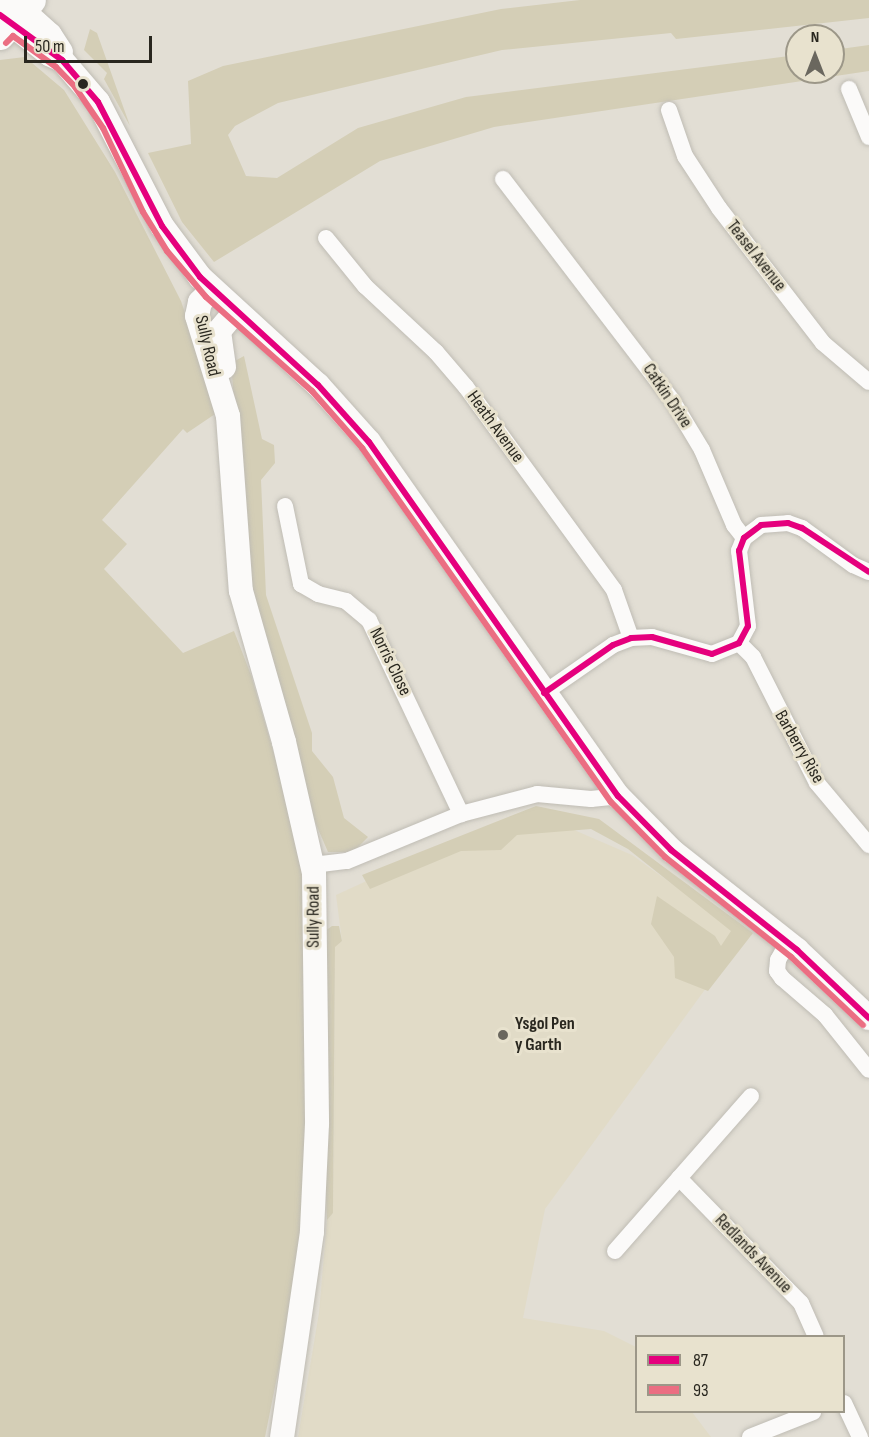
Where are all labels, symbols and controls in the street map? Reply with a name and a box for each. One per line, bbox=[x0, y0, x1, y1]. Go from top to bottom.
scale bar bbox=[27, 24, 154, 62]
north arrow bbox=[785, 24, 845, 84]
text: N bbox=[811, 28, 819, 47]
text: 50 m bbox=[35, 36, 65, 57]
unlabelled marker bbox=[77, 78, 89, 90]
street label: Teasel Avenue bbox=[722, 216, 790, 296]
street label: Sully Road bbox=[190, 314, 224, 378]
street label: Catkin Drive bbox=[638, 360, 696, 432]
street label: Heath Avenue bbox=[462, 387, 528, 467]
street label: Norris Close bbox=[364, 625, 416, 699]
street label: Barberry Rise bbox=[770, 707, 828, 787]
street label: Sully Road bbox=[303, 886, 325, 948]
place label: Ysgol Pen y Garth bbox=[515, 1014, 575, 1056]
marker: Ysgol Pen y Garth bbox=[496, 1028, 510, 1042]
street label: Redlands Avenue bbox=[710, 1210, 796, 1298]
legend bbox=[635, 1335, 845, 1413]
text: 87 bbox=[693, 1350, 708, 1371]
text: 93 bbox=[693, 1380, 709, 1401]

